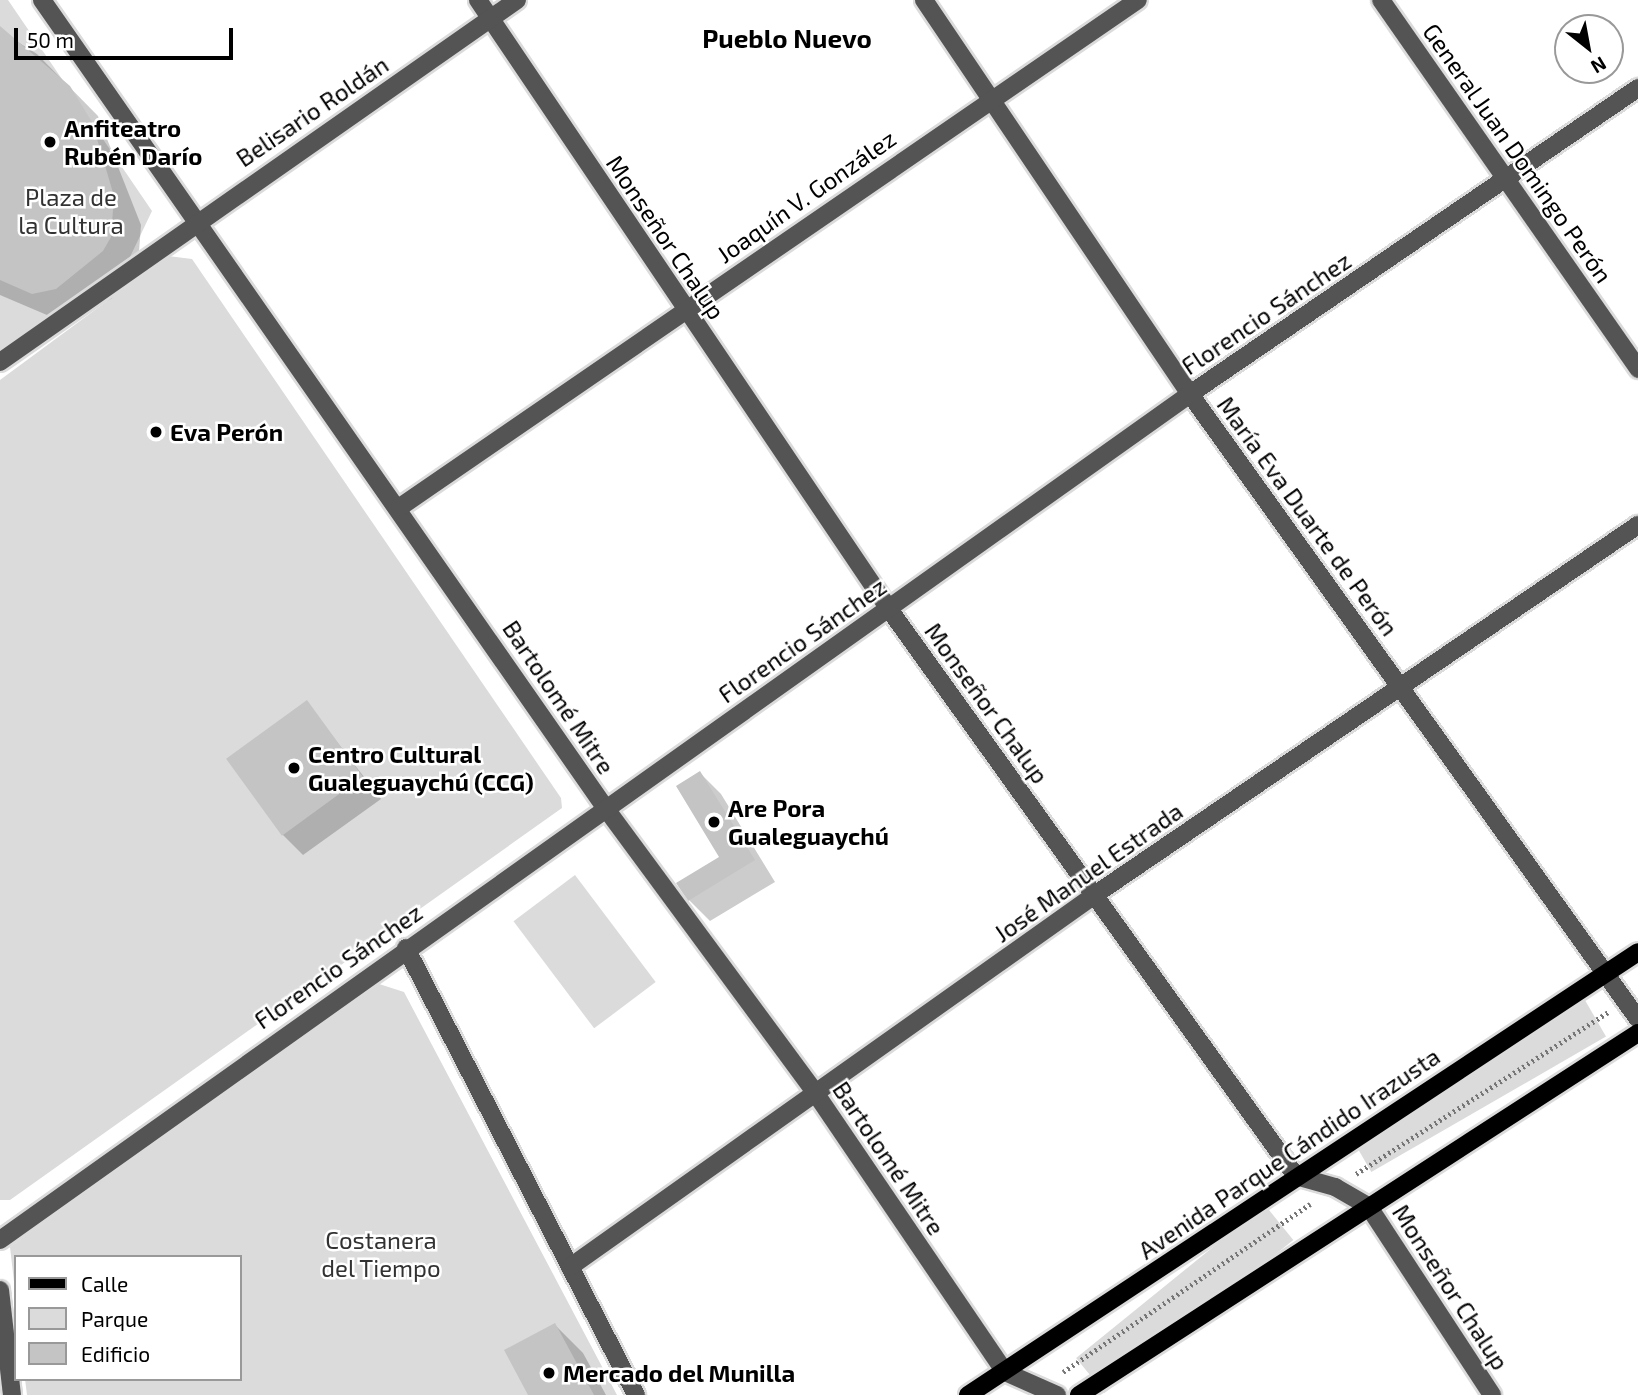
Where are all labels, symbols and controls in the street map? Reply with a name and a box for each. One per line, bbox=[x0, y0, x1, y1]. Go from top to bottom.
scale bar bbox=[18, 14, 236, 58]
north arrow bbox=[1554, 14, 1624, 84]
street label: General Juan Domingo Perón bbox=[1417, 17, 1619, 289]
district label: Pueblo Nuevo bbox=[702, 22, 872, 54]
text: 50 m bbox=[27, 27, 74, 52]
street label: Belisario Roldán bbox=[231, 50, 393, 172]
text: N bbox=[1587, 52, 1611, 79]
place label: Anfiteatro Rubén Darío bbox=[64, 114, 202, 170]
street label: Joaquín V. González bbox=[711, 123, 901, 269]
marker: Anfiteatro Rubén Darío bbox=[42, 134, 58, 150]
street label: Monseñor Chalup bbox=[600, 149, 732, 325]
park label: Plaza de la Cultura bbox=[18, 183, 124, 239]
street label: Florencio Sánchez bbox=[1176, 246, 1356, 380]
street label: María Eva Duarte de Perón bbox=[1212, 391, 1404, 641]
place label: Eva Perón bbox=[170, 418, 283, 446]
marker: Eva Perón bbox=[148, 424, 164, 440]
street label: Florencio Sánchez bbox=[713, 571, 891, 709]
street label: Bartolomé Mitre bbox=[497, 615, 621, 779]
street label: Monseñor Chalup bbox=[919, 617, 1055, 789]
place label: Centro Cultural Gualeguaychú (CCG) bbox=[308, 740, 534, 796]
marker: Centro Cultural Gualeguaychú (CCG) bbox=[286, 760, 302, 776]
place label: Are Pora Gualeguaychú bbox=[728, 794, 889, 850]
street label: José Manuel Estrada bbox=[988, 796, 1188, 948]
marker: Are Pora Gualeguaychú bbox=[706, 814, 722, 830]
street label: Florencio Sánchez bbox=[249, 897, 427, 1035]
street label: Avenida Parque Cándido Irazusta bbox=[1133, 1041, 1445, 1265]
street label: Bartolomé Mitre bbox=[827, 1076, 951, 1240]
street label: Monseñor Chalup bbox=[1387, 1199, 1515, 1375]
park label: Costanera del Tiempo bbox=[321, 1226, 441, 1282]
legend bbox=[14, 1255, 242, 1381]
text: Calle bbox=[81, 1271, 128, 1296]
text: Parque bbox=[81, 1306, 148, 1331]
text: Edificio bbox=[81, 1341, 150, 1366]
place label: Mercado del Munilla bbox=[563, 1359, 796, 1387]
marker: Mercado del Munilla bbox=[541, 1365, 557, 1381]

